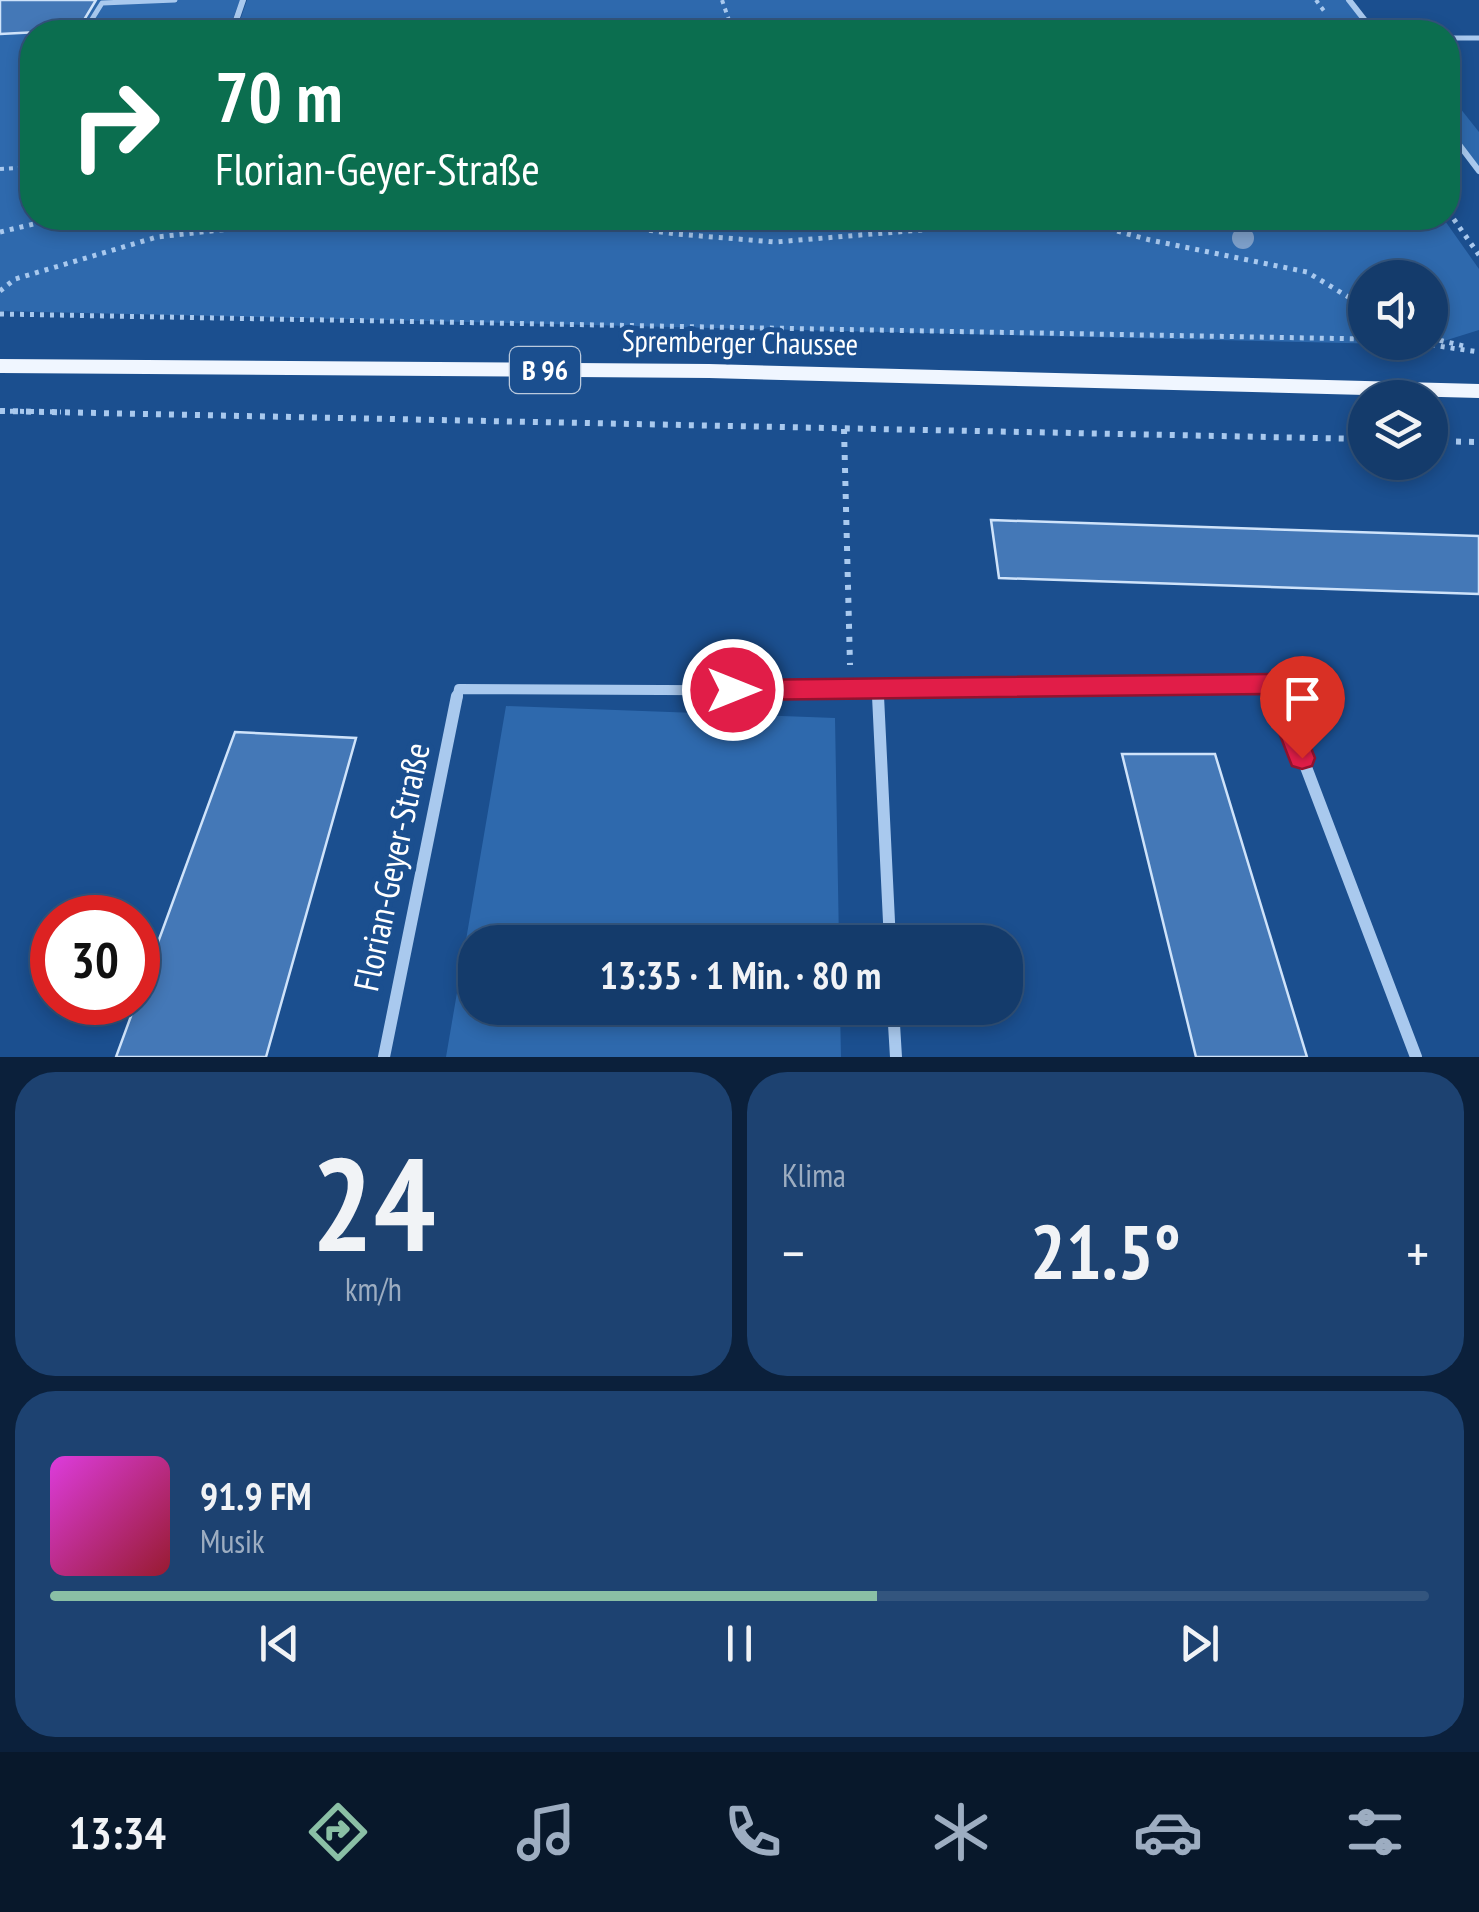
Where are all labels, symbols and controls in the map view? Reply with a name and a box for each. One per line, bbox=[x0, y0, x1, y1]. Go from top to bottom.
text: 70 m bbox=[215, 51, 343, 141]
icon: right bbox=[50, 60, 180, 190]
text: Florian-Geyer-Straße bbox=[215, 139, 540, 197]
map controls bbox=[1348, 260, 1448, 480]
button: sound bbox=[1348, 260, 1448, 360]
street label: Spremberger Chaussee bbox=[622, 320, 859, 363]
road number: B 96 bbox=[510, 347, 580, 393]
button: layers bbox=[1348, 380, 1448, 480]
position arrow bbox=[681, 638, 785, 742]
pin bbox=[1260, 656, 1345, 759]
icon: arrive bbox=[1275, 671, 1330, 726]
street label: Florian-Geyer-Straße bbox=[342, 738, 440, 995]
speed limit sign: 30 bbox=[30, 895, 160, 1025]
text: 13:35 · 1 Min. · 80 m bbox=[600, 950, 881, 999]
text: 24 bbox=[311, 1119, 436, 1287]
text: Klima bbox=[782, 1154, 846, 1196]
text: 21.5° bbox=[1030, 1203, 1181, 1300]
text: − bbox=[782, 1217, 805, 1288]
text: + bbox=[1406, 1217, 1429, 1288]
text: km/h bbox=[345, 1268, 402, 1310]
text: 91.9 FM bbox=[200, 1471, 312, 1520]
text: Musik bbox=[200, 1520, 264, 1562]
icon: previous bbox=[252, 1616, 307, 1671]
icon: pause bbox=[712, 1616, 767, 1671]
icon: next bbox=[1172, 1616, 1227, 1671]
icon: directions bbox=[303, 1797, 373, 1867]
icon: music bbox=[511, 1797, 581, 1867]
icon: phone bbox=[718, 1797, 788, 1867]
icon: climate bbox=[926, 1797, 996, 1867]
icon: car bbox=[1133, 1797, 1203, 1867]
icon: filters bbox=[1340, 1797, 1410, 1867]
text: 13:34 bbox=[69, 1803, 166, 1861]

